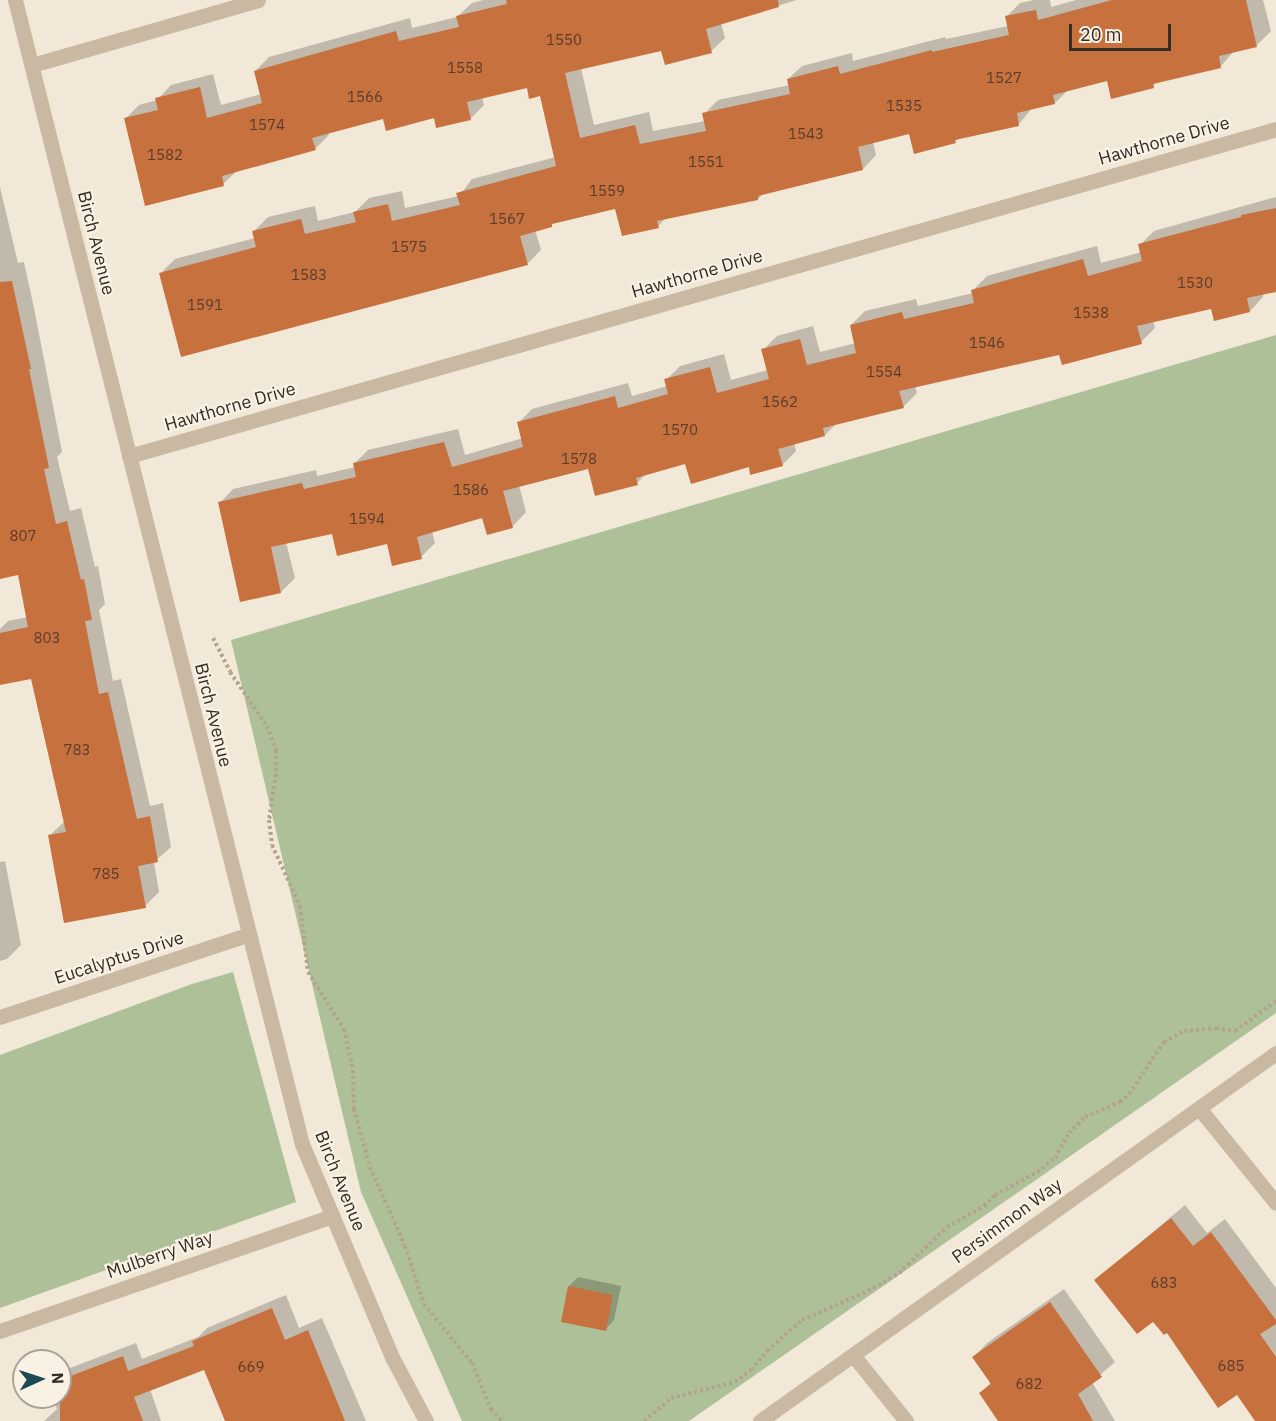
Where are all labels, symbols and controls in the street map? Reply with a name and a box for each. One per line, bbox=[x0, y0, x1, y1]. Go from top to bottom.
scale bar bbox=[1072, 12, 1174, 50]
text: 20 m bbox=[1080, 23, 1122, 46]
house number: 1550 bbox=[546, 31, 582, 49]
house number: 1558 bbox=[447, 59, 483, 77]
house number: 1527 bbox=[986, 69, 1022, 87]
house number: 1566 bbox=[347, 88, 383, 106]
house number: 1535 bbox=[886, 97, 922, 115]
street label: Hawthorne Drive bbox=[1096, 112, 1232, 170]
house number: 1574 bbox=[249, 116, 285, 134]
house number: 1543 bbox=[788, 125, 824, 143]
house number: 1582 bbox=[147, 146, 183, 164]
house number: 1551 bbox=[688, 153, 724, 171]
house number: 1559 bbox=[589, 182, 625, 200]
street label: Birch Avenue bbox=[73, 189, 119, 297]
house number: 1567 bbox=[489, 210, 525, 228]
house number: 1575 bbox=[391, 238, 427, 256]
street label: Hawthorne Drive bbox=[629, 245, 765, 303]
house number: 1583 bbox=[291, 266, 327, 284]
house number: 1530 bbox=[1177, 274, 1213, 292]
house number: 1591 bbox=[187, 296, 223, 314]
house number: 1538 bbox=[1073, 304, 1109, 322]
house number: 1546 bbox=[969, 334, 1005, 352]
house number: 1554 bbox=[866, 363, 902, 381]
street label: Hawthorne Drive bbox=[162, 378, 298, 436]
house number: 1562 bbox=[762, 393, 798, 411]
house number: 1570 bbox=[662, 421, 698, 439]
house number: 1578 bbox=[561, 450, 597, 468]
house number: 1586 bbox=[453, 481, 489, 499]
house number: 1594 bbox=[349, 510, 385, 528]
house number: 807 bbox=[10, 527, 36, 545]
house number: 803 bbox=[34, 629, 60, 647]
street label: Birch Avenue bbox=[190, 661, 236, 769]
house number: 783 bbox=[64, 741, 90, 759]
house number: 785 bbox=[93, 865, 119, 883]
street label: Eucalyptus Drive bbox=[52, 927, 186, 989]
street label: Birch Avenue bbox=[310, 1128, 370, 1234]
street label: Persimmon Way bbox=[948, 1174, 1066, 1268]
street label: Mulberry Way bbox=[104, 1227, 216, 1283]
house number: 683 bbox=[1151, 1274, 1177, 1292]
north arrow bbox=[12, 1349, 72, 1409]
house number: 685 bbox=[1218, 1357, 1244, 1375]
house number: 669 bbox=[238, 1358, 264, 1376]
text: N bbox=[48, 1372, 68, 1384]
house number: 682 bbox=[1016, 1375, 1042, 1393]

